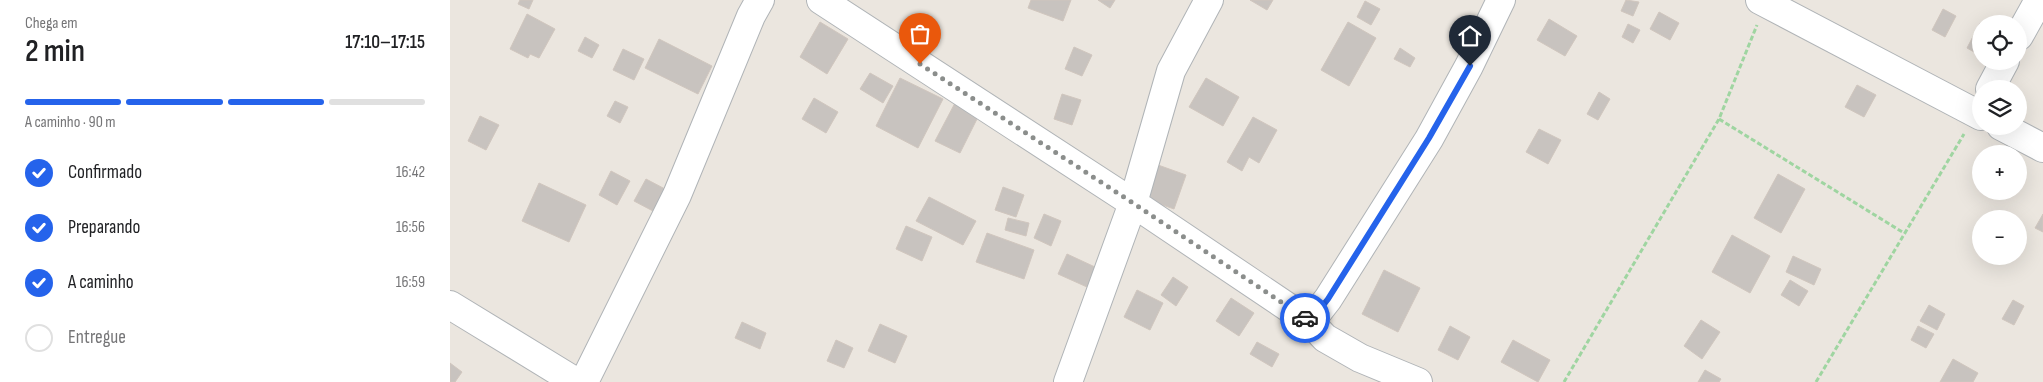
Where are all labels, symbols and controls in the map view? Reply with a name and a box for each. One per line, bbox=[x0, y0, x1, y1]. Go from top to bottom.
pin bbox=[899, 13, 941, 64]
text: Chega em bbox=[25, 14, 78, 33]
pin bbox=[1449, 15, 1491, 66]
map controls bbox=[1972, 15, 2027, 265]
button: locate bbox=[1972, 15, 2027, 70]
icon: bag bbox=[906, 20, 934, 48]
icon: home bbox=[1456, 22, 1484, 50]
text: 17:10–17:15 bbox=[345, 31, 425, 54]
text: 2 min bbox=[25, 32, 85, 71]
button: layers bbox=[1972, 80, 2027, 135]
text: A caminho · 90 m bbox=[25, 113, 116, 132]
button: + bbox=[1972, 145, 2027, 200]
icon: check bbox=[25, 159, 53, 187]
text: Confirmado bbox=[68, 161, 142, 184]
text: 16:42 bbox=[396, 163, 425, 182]
button: − bbox=[1972, 210, 2027, 265]
icon: check bbox=[25, 214, 53, 242]
text: Preparando bbox=[68, 216, 140, 239]
text: 16:56 bbox=[396, 218, 425, 237]
icon: check bbox=[25, 269, 53, 297]
text: A caminho bbox=[68, 271, 134, 294]
text: 16:59 bbox=[396, 273, 425, 292]
courier bbox=[1280, 293, 1330, 343]
icon: car bbox=[1291, 304, 1319, 332]
text: Entregue bbox=[68, 326, 126, 349]

